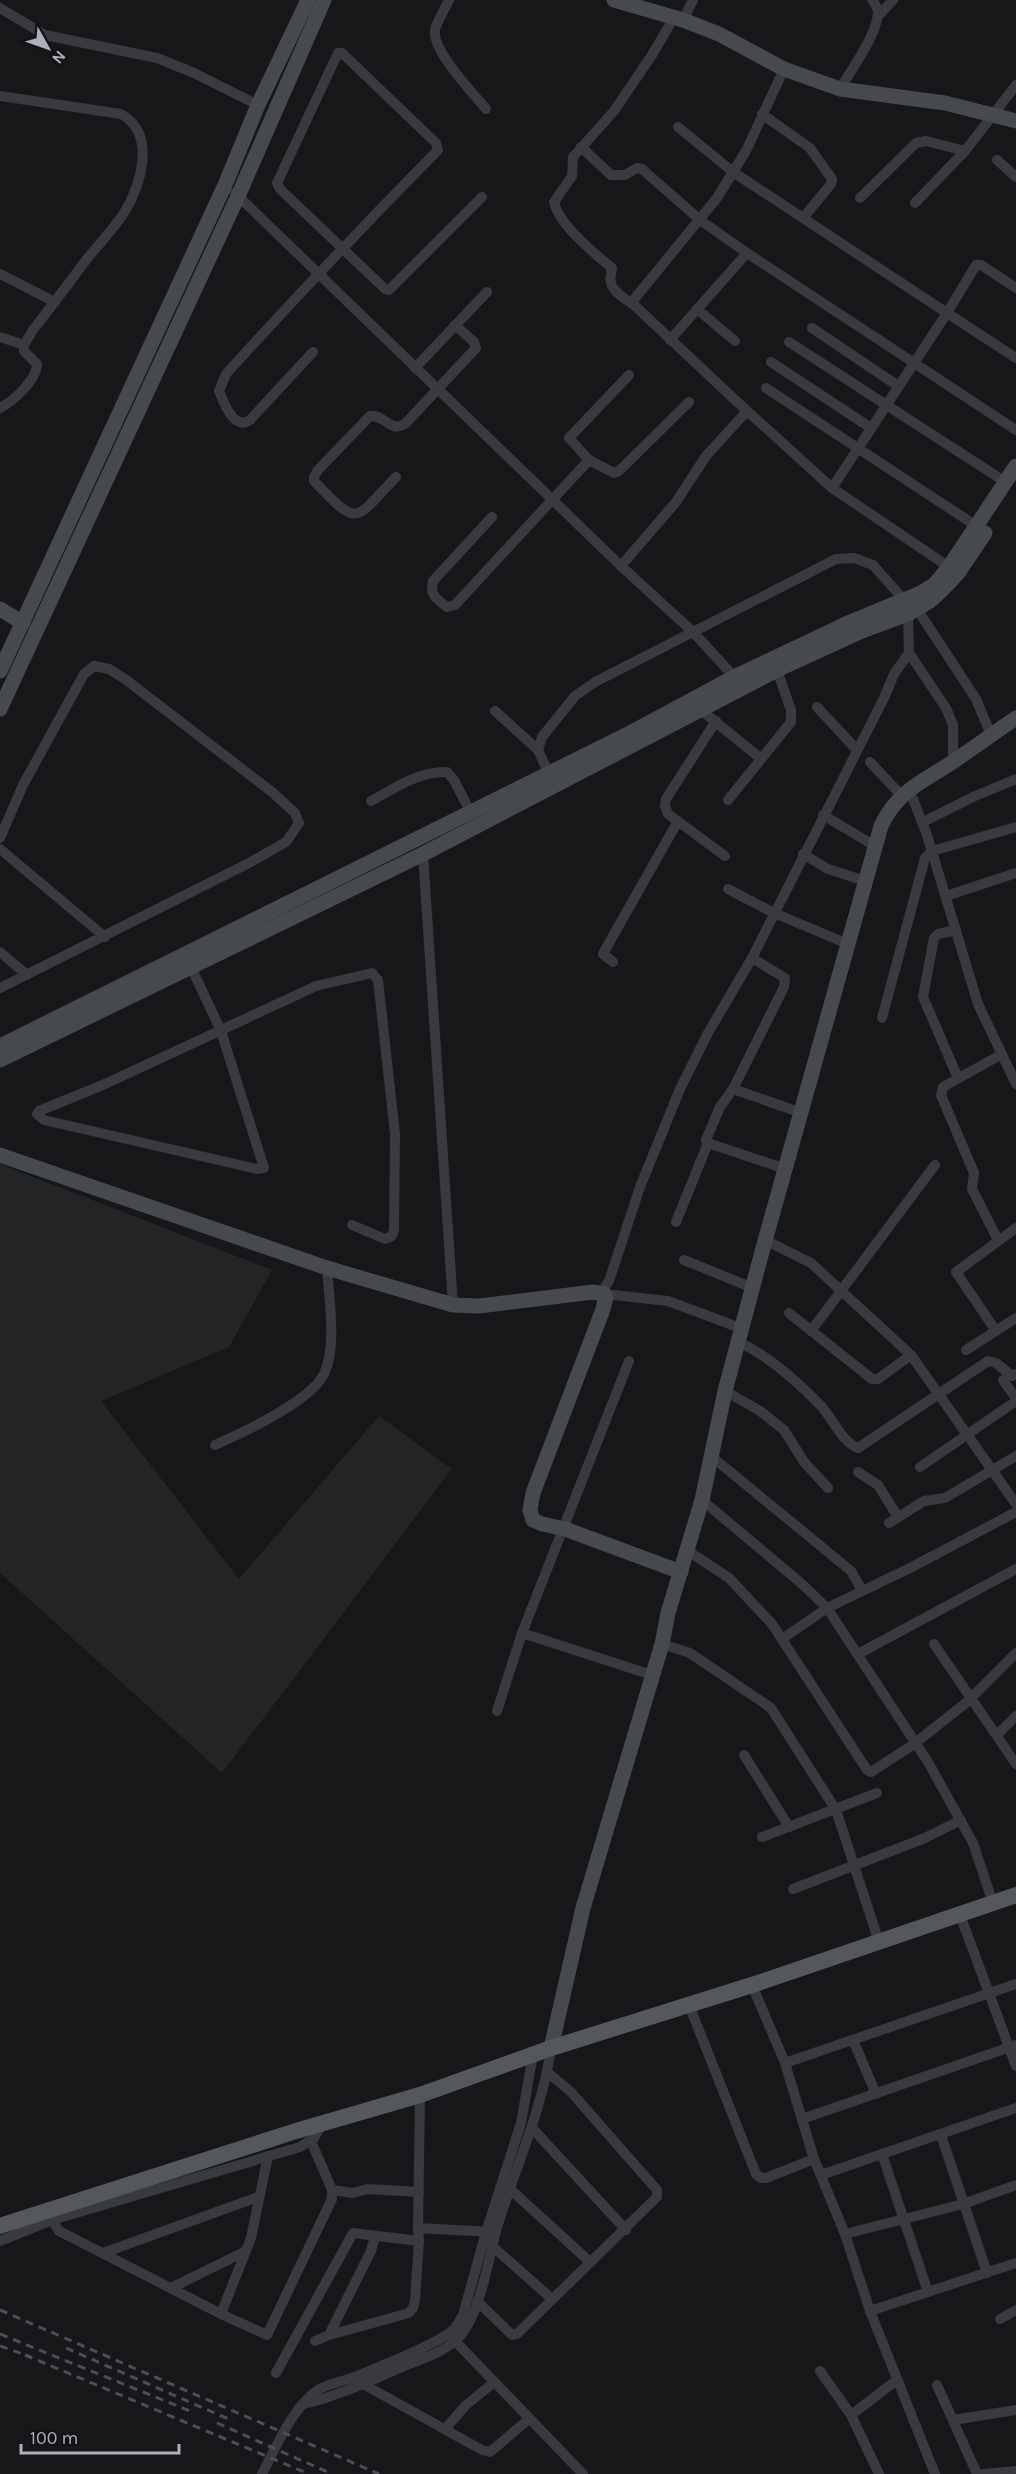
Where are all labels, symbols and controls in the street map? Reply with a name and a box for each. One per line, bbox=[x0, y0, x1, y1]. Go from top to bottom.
north arrow bbox=[18, 18, 78, 78]
text: N bbox=[48, 47, 70, 68]
scale bar bbox=[21, 2417, 178, 2455]
text: 100 m bbox=[30, 2427, 78, 2449]

